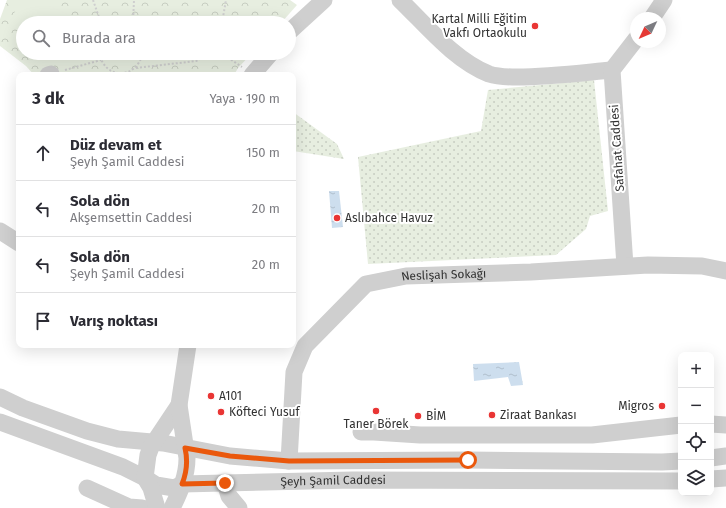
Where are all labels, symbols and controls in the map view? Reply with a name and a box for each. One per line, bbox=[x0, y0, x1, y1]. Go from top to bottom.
place label: Kartal Milli Eğitim Vakfı Ortaokulu bbox=[431, 12, 527, 40]
north arrow bbox=[630, 12, 666, 48]
search box bbox=[16, 16, 296, 60]
marker: Kartal Milli Eğitim Vakfı Ortaokulu bbox=[530, 21, 540, 31]
icon: search bbox=[30, 27, 52, 49]
text: Burada ara bbox=[62, 29, 136, 47]
text: 3 dk bbox=[32, 88, 64, 109]
text: Yaya · 190 m bbox=[209, 91, 280, 106]
street label: Safahat Caddesi bbox=[607, 104, 627, 192]
text: Düz devam et bbox=[70, 136, 162, 154]
icon: ahead bbox=[32, 142, 54, 164]
text: 150 m bbox=[246, 145, 280, 160]
text: Şeyh Şamil Caddesi bbox=[70, 154, 184, 169]
text: Sola dön bbox=[70, 192, 130, 210]
icon: left bbox=[32, 198, 54, 220]
text: 20 m bbox=[252, 201, 280, 216]
text: Akşemsettin Caddesi bbox=[70, 210, 192, 225]
place label: Aslıbahce Havuz bbox=[345, 211, 433, 225]
marker: Aslıbahce Havuz bbox=[332, 213, 342, 223]
text: Sola dön bbox=[70, 248, 130, 266]
icon: left bbox=[32, 254, 54, 276]
text: 20 m bbox=[252, 257, 280, 272]
text: Şeyh Şamil Caddesi bbox=[70, 266, 184, 281]
street label: Neslişah Sokağı bbox=[400, 266, 487, 284]
icon: arrive bbox=[32, 310, 54, 332]
text: Varış noktası bbox=[70, 312, 158, 330]
map controls bbox=[678, 352, 714, 496]
button: + bbox=[678, 352, 714, 388]
button: − bbox=[678, 388, 714, 424]
place label: A101 bbox=[219, 389, 242, 403]
marker: A101 bbox=[206, 391, 216, 401]
place label: Migros bbox=[618, 399, 654, 413]
marker: Migros bbox=[657, 401, 667, 411]
place label: Köfteci Yusuf bbox=[229, 405, 301, 419]
marker: Taner Börek bbox=[371, 406, 381, 416]
marker: Köfteci Yusuf bbox=[216, 407, 226, 417]
place label: BİM bbox=[426, 408, 446, 423]
place label: Ziraat Bankası bbox=[500, 408, 577, 422]
marker: Ziraat Bankası bbox=[487, 410, 497, 420]
marker: BİM bbox=[413, 411, 423, 421]
place label: Taner Börek bbox=[344, 417, 409, 431]
button: locate bbox=[678, 424, 714, 460]
route start bbox=[459, 451, 477, 469]
button: layers bbox=[678, 460, 714, 496]
street label: Şeyh Şamil Caddesi bbox=[280, 473, 386, 489]
route end bbox=[216, 474, 234, 492]

